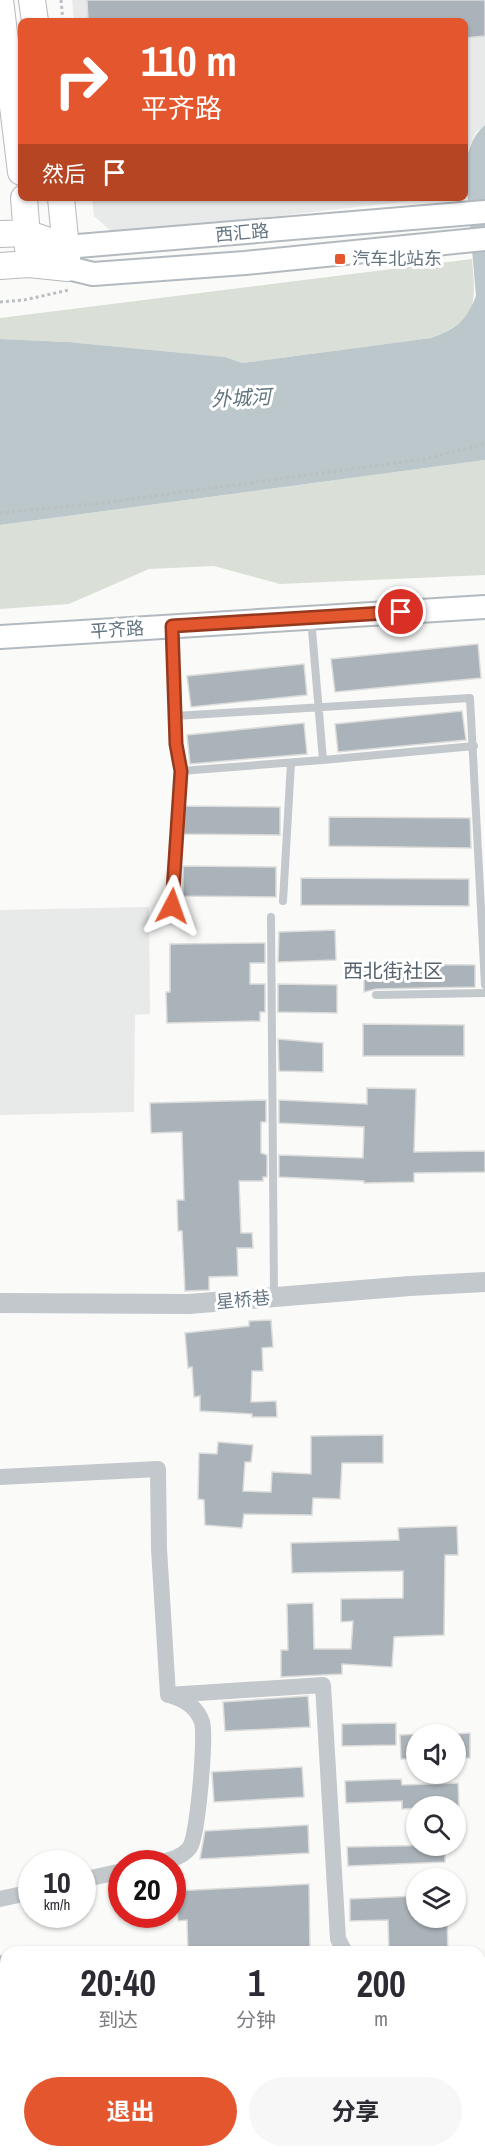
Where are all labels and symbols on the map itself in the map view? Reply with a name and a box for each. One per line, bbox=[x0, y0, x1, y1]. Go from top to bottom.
street label: 西汇路 bbox=[214, 218, 270, 247]
place label: 汽车北站东 bbox=[352, 246, 442, 271]
marker: 汽车北站东 bbox=[333, 252, 347, 266]
water label: 外城河 bbox=[210, 382, 276, 413]
pin bbox=[375, 586, 426, 637]
street label: 平齐路 bbox=[89, 615, 145, 644]
position arrow bbox=[140, 874, 204, 938]
district label: 西北街社区 bbox=[343, 957, 443, 984]
street label: 星桥巷 bbox=[215, 1285, 271, 1314]
speed limit sign: 20 bbox=[108, 1850, 186, 1928]

